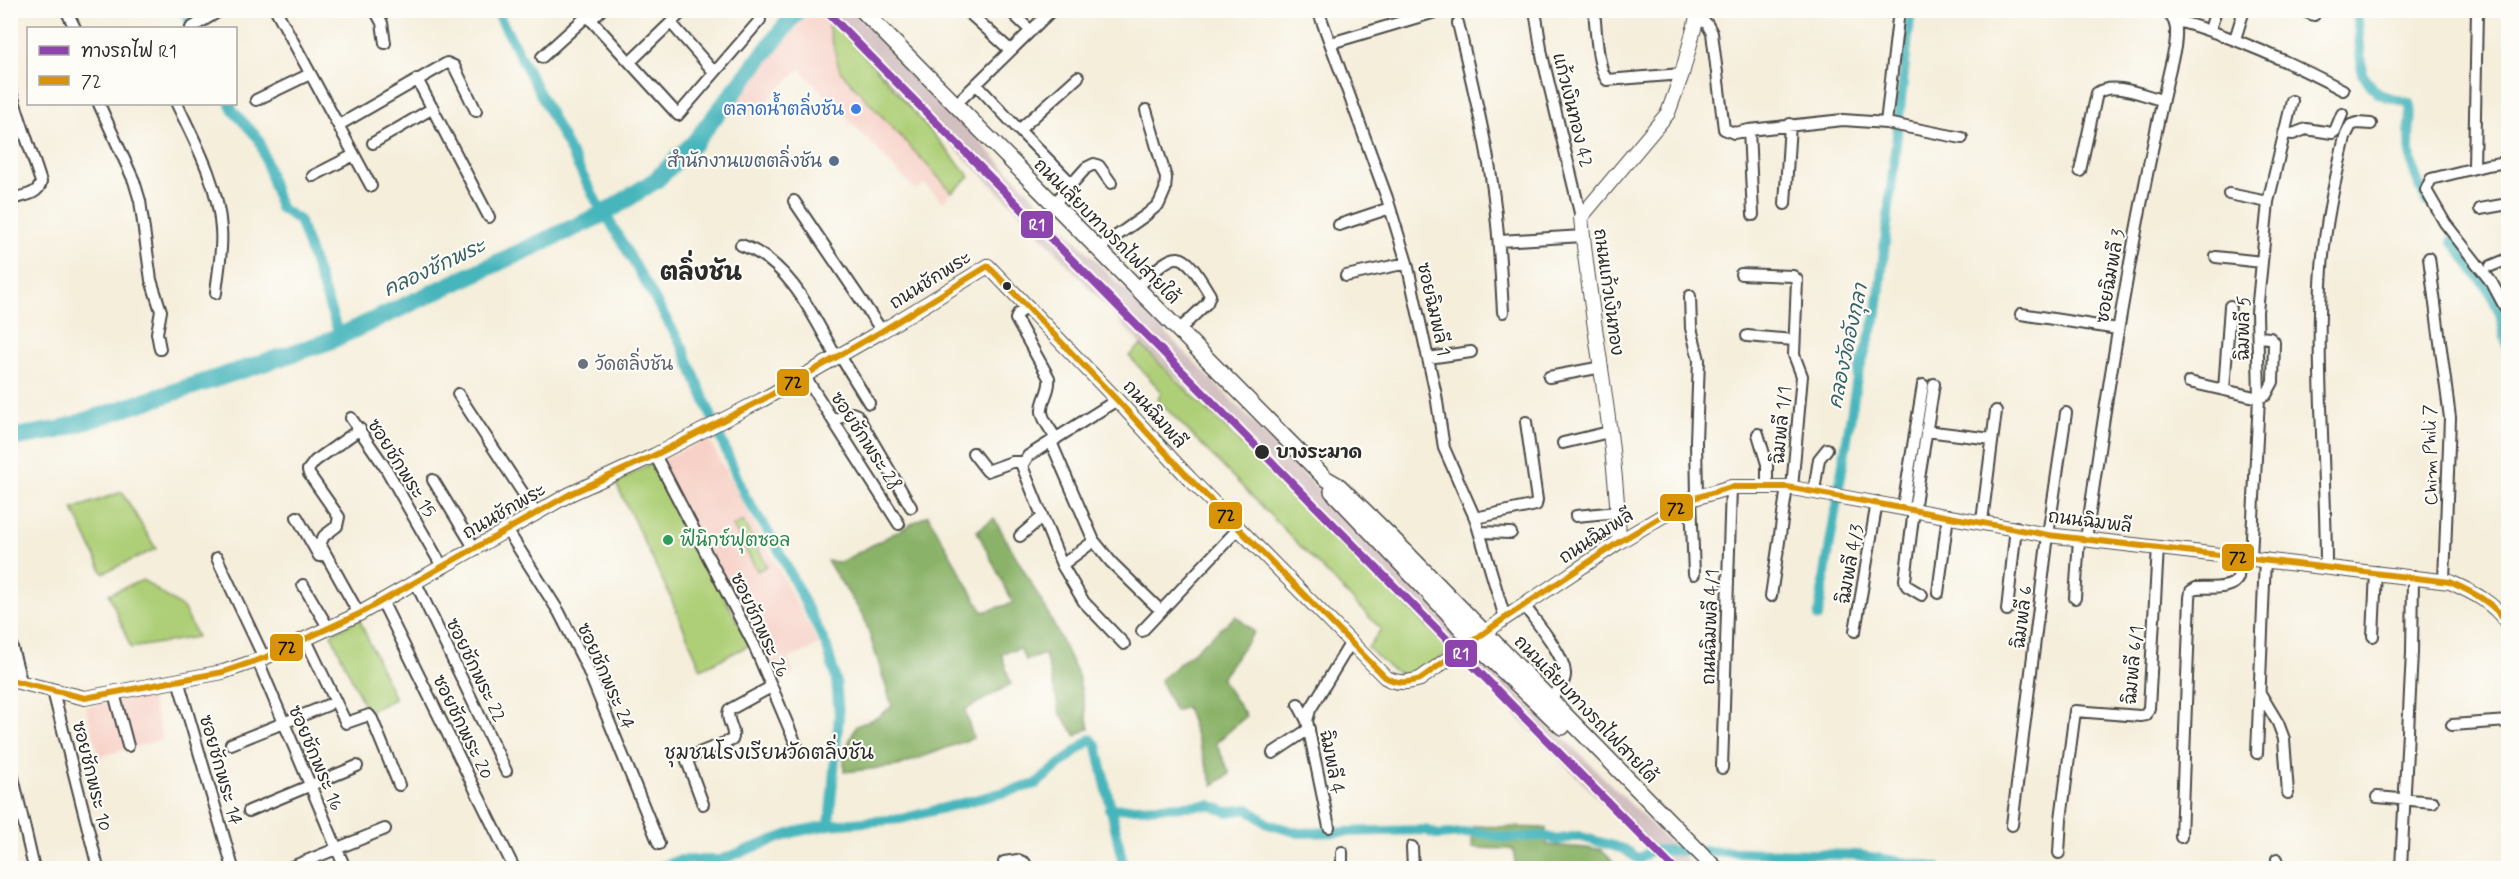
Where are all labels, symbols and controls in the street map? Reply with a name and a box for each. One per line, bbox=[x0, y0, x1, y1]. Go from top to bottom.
legend bbox=[27, 27, 237, 105]
text: ทางรถไฟ R1 bbox=[81, 38, 177, 64]
street label: แก้วเงินทอง 42 bbox=[1546, 50, 1599, 170]
text: 72 bbox=[81, 70, 101, 94]
place label: ตลาดน้ำตลิ่งชัน bbox=[723, 92, 844, 122]
marker: ตลาดน้ำตลิ่งชัน bbox=[849, 102, 863, 116]
place label: สำนักงานเขตตลิ่งชัน bbox=[667, 144, 822, 174]
street label: ถนนเลียบทางรถไฟสายใต้ bbox=[1028, 152, 1186, 310]
marker: สำนักงานเขตตลิ่งชัน bbox=[827, 154, 841, 168]
line badge: R1 bbox=[1020, 210, 1054, 239]
text: R1 bbox=[1029, 215, 1045, 236]
street label: ถนนแก้วเงินทอง bbox=[1587, 227, 1630, 357]
street label: ซอยฉิมพลี 3 bbox=[2090, 227, 2131, 325]
water label: คลองชักพระ bbox=[379, 232, 491, 304]
street label: ถนนชักพระ bbox=[885, 246, 976, 315]
district label: ตลิ่งชัน bbox=[660, 249, 742, 289]
street label: ซอยฉิมพลี 1 bbox=[1411, 260, 1456, 358]
unlabelled marker bbox=[1001, 280, 1013, 292]
water label: คลองวัดอังกุลา bbox=[1822, 280, 1875, 411]
street label: ฉิมพลี 5 bbox=[2230, 295, 2257, 361]
place label: วัดตลิ่งชัน bbox=[595, 347, 673, 377]
marker: วัดตลิ่งชัน bbox=[576, 357, 590, 371]
line badge: 72 bbox=[776, 368, 810, 397]
text: 72 bbox=[784, 373, 802, 394]
street label: ถนนฉิมพลี bbox=[1117, 375, 1192, 454]
street label: ฉิมพลี 1/1 bbox=[1766, 385, 1797, 465]
street label: ซอยชักพระ 28 bbox=[824, 388, 906, 496]
street label: Chim Phili 7 bbox=[2418, 404, 2444, 506]
street label: ซอยชักพระ 15 bbox=[361, 415, 441, 522]
place label: บางระมาด bbox=[1276, 441, 1362, 465]
marker: บางระมาด bbox=[1253, 443, 1271, 461]
street label: ถนนชักพระ bbox=[459, 478, 550, 545]
line badge: 72 bbox=[1659, 493, 1694, 522]
text: 72 bbox=[1667, 499, 1685, 520]
line badge: 72 bbox=[1208, 501, 1243, 530]
street label: ถนนฉิมพลี bbox=[1554, 503, 1638, 570]
street label: ถนนฉิมพลี bbox=[2047, 504, 2133, 539]
text: 72 bbox=[1217, 506, 1235, 527]
street label: ฉิมพลี 4/3 bbox=[1831, 522, 1870, 606]
place label: ฟีนิกซ์ฟุตซอล bbox=[680, 527, 790, 554]
marker: ฟีนิกซ์ฟุตซอล bbox=[661, 533, 675, 547]
line badge: 72 bbox=[2221, 543, 2255, 572]
text: 72 bbox=[2229, 548, 2247, 569]
street label: ซอยชักพระ 26 bbox=[724, 569, 794, 682]
street label: ถนนฉิมพลี 4/1 bbox=[1696, 569, 1725, 685]
street label: ฉิมพลี 6 bbox=[2006, 584, 2039, 650]
street label: ซอยชักพระ 22 bbox=[440, 614, 511, 726]
street label: ซอยชักพระ 24 bbox=[571, 619, 639, 734]
street label: ฉิมพลี 6/1 bbox=[2118, 625, 2149, 705]
street label: ถนนเลียบทางรถไฟสายใต้ bbox=[1508, 629, 1664, 789]
line badge: 72 bbox=[269, 633, 304, 662]
text: 72 bbox=[278, 638, 296, 659]
line badge: R1 bbox=[1444, 639, 1478, 668]
text: R1 bbox=[1453, 644, 1469, 665]
street label: ซอยชักพระ 20 bbox=[426, 671, 498, 784]
street label: ซอยชักพระ 16 bbox=[282, 702, 348, 815]
street label: ซอยชักพระ 14 bbox=[193, 712, 247, 828]
street label: ซอยชักพระ 10 bbox=[66, 719, 116, 834]
street label: ฉิมพลี 4 bbox=[1313, 728, 1350, 796]
district label: ชุมชนโรงเรียนวัดตลิ่งชัน bbox=[664, 734, 874, 768]

